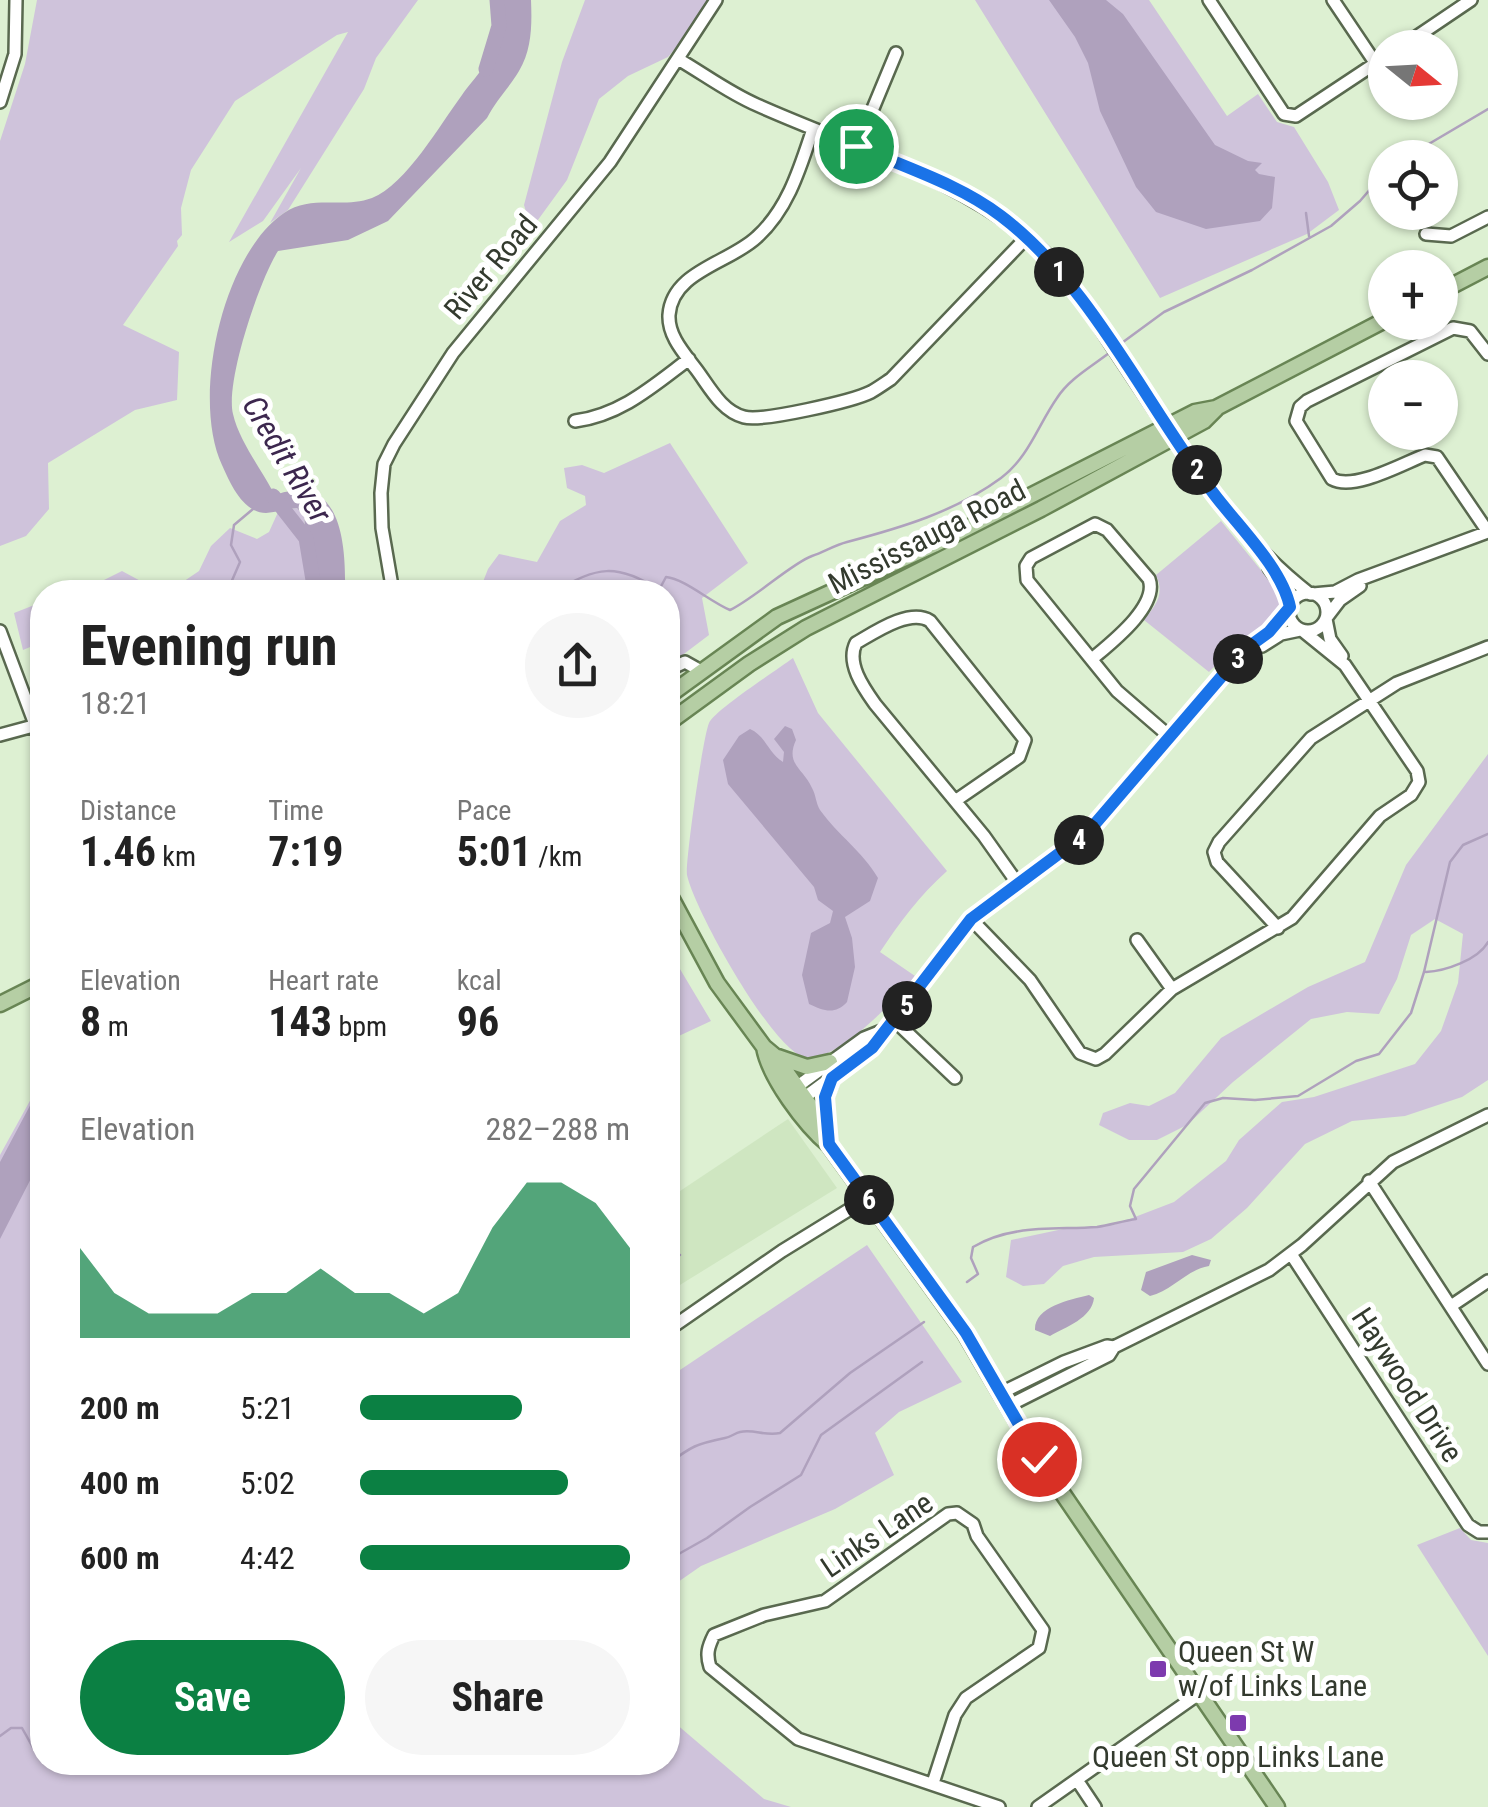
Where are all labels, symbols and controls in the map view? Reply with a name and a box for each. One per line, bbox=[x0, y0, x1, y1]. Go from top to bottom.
north arrow bbox=[1368, 30, 1458, 120]
map controls bbox=[1368, 30, 1458, 450]
pin bbox=[814, 104, 899, 189]
icon: arrive bbox=[829, 119, 884, 174]
button: locate bbox=[1368, 140, 1458, 230]
street label: River Road bbox=[437, 207, 544, 326]
pin: 1 bbox=[1034, 247, 1084, 297]
button: + bbox=[1368, 250, 1458, 340]
text: 1 bbox=[1052, 255, 1066, 288]
button: − bbox=[1368, 360, 1458, 450]
water label: Credit River bbox=[234, 389, 340, 531]
pin: 2 bbox=[1172, 445, 1222, 495]
text: 2 bbox=[1190, 453, 1204, 486]
street label: Mississauga Road bbox=[822, 472, 1031, 601]
button: share bbox=[525, 613, 630, 718]
text: Evening run bbox=[80, 614, 338, 678]
pin: 3 bbox=[1213, 634, 1263, 684]
text: 3 bbox=[1231, 642, 1245, 675]
text: 18:21 bbox=[80, 684, 151, 722]
text: Distance bbox=[80, 794, 177, 827]
text: Time bbox=[268, 794, 324, 827]
text: Pace bbox=[457, 794, 512, 827]
pin: 4 bbox=[1054, 815, 1104, 865]
text: 4 bbox=[1072, 823, 1086, 856]
text: 1.46 bbox=[80, 827, 156, 876]
text: 7:19 bbox=[268, 827, 344, 876]
text: 5:01 bbox=[457, 827, 532, 876]
text: km bbox=[156, 840, 196, 873]
text: /km bbox=[532, 840, 582, 873]
text: Elevation bbox=[80, 964, 181, 997]
text: Heart rate bbox=[268, 964, 379, 997]
text: kcal bbox=[457, 964, 502, 997]
pin: 5 bbox=[882, 981, 932, 1031]
text: 5 bbox=[900, 989, 914, 1022]
text: 8 bbox=[80, 997, 101, 1046]
text: 143 bbox=[268, 997, 332, 1046]
text: 96 bbox=[457, 997, 499, 1046]
text: m bbox=[101, 1010, 129, 1043]
text: bpm bbox=[332, 1010, 387, 1043]
text: Elevation bbox=[80, 1110, 195, 1148]
text: 282–288 m bbox=[485, 1110, 630, 1148]
pin: 6 bbox=[844, 1175, 894, 1225]
text: 6 bbox=[862, 1183, 876, 1216]
street label: Haywood Drive bbox=[1345, 1301, 1470, 1468]
text: 200 m bbox=[80, 1389, 160, 1427]
text: 5:21 bbox=[240, 1389, 295, 1427]
pin bbox=[997, 1417, 1082, 1502]
icon: check bbox=[1012, 1432, 1067, 1487]
text: 400 m bbox=[80, 1464, 160, 1502]
text: 5:02 bbox=[240, 1464, 295, 1502]
street label: Links Lane bbox=[814, 1485, 939, 1585]
text: 600 m bbox=[80, 1539, 160, 1577]
text: 4:42 bbox=[240, 1539, 295, 1577]
place label: Queen St W w/of Links Lane bbox=[1178, 1634, 1367, 1703]
button: Save bbox=[80, 1640, 345, 1755]
button: Share bbox=[365, 1640, 630, 1755]
marker: Queen St W w/of Links Lane bbox=[1147, 1658, 1169, 1680]
marker: Queen St opp Links Lane bbox=[1227, 1712, 1249, 1734]
place label: Queen St opp Links Lane bbox=[1092, 1739, 1384, 1774]

